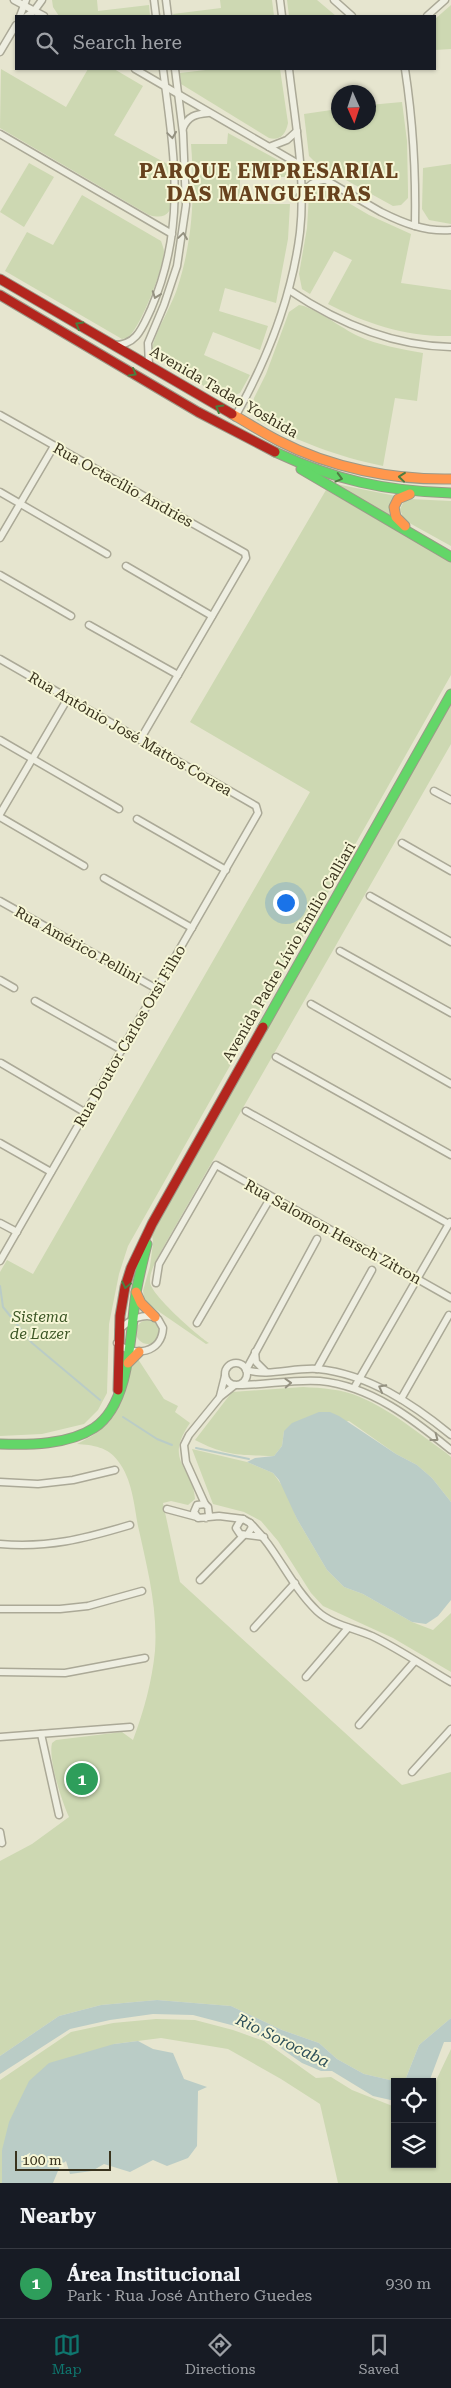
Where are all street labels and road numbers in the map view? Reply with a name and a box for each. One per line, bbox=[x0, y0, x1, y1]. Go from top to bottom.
street label: Avenida Tadao Yoshida bbox=[147, 342, 301, 442]
street label: Rua Octacílio Andries bbox=[50, 439, 196, 531]
street label: Rua Antônio José Mattos Correa bbox=[25, 668, 235, 800]
street label: Avenida Padre Lívio Emílio Calliari bbox=[219, 839, 360, 1065]
street label: Rua Américo Pellini bbox=[12, 903, 145, 987]
street label: Rua Doutor Carlos Orsi Filho bbox=[70, 942, 190, 1130]
street label: Rua Salomon Hersch Zitron bbox=[241, 1176, 425, 1288]

